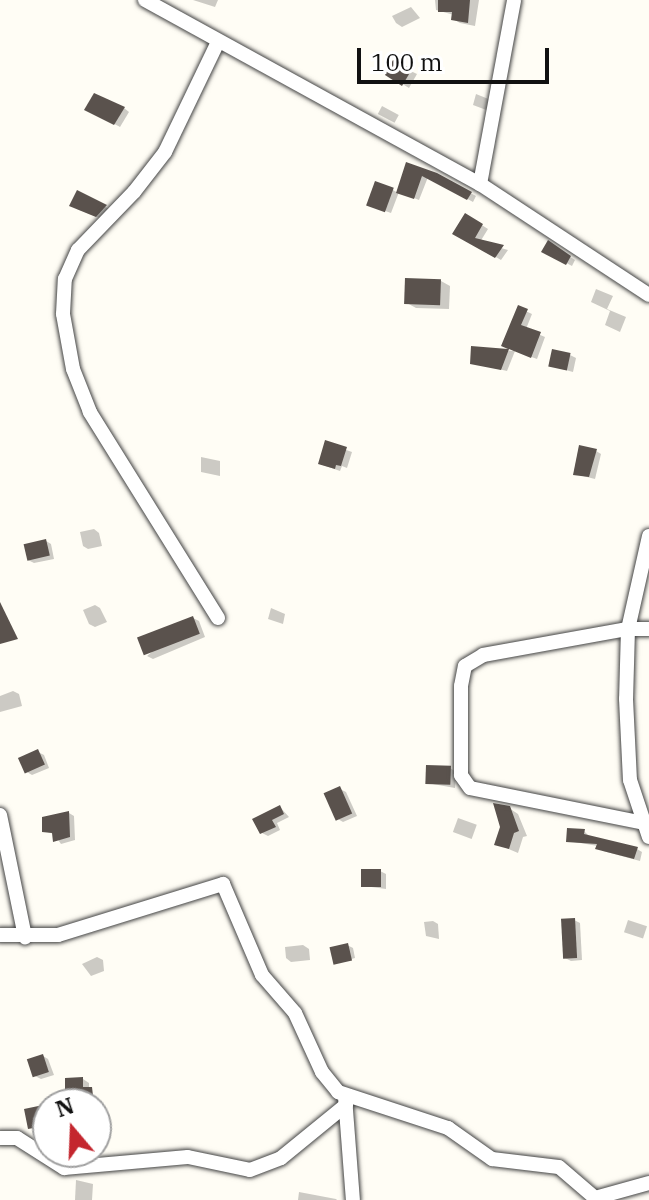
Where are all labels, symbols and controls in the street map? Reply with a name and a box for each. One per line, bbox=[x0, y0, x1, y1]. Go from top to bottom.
scale bar bbox=[361, 32, 553, 82]
text: 100 m bbox=[371, 46, 443, 78]
north arrow bbox=[32, 1088, 112, 1168]
text: N bbox=[52, 1090, 78, 1123]

